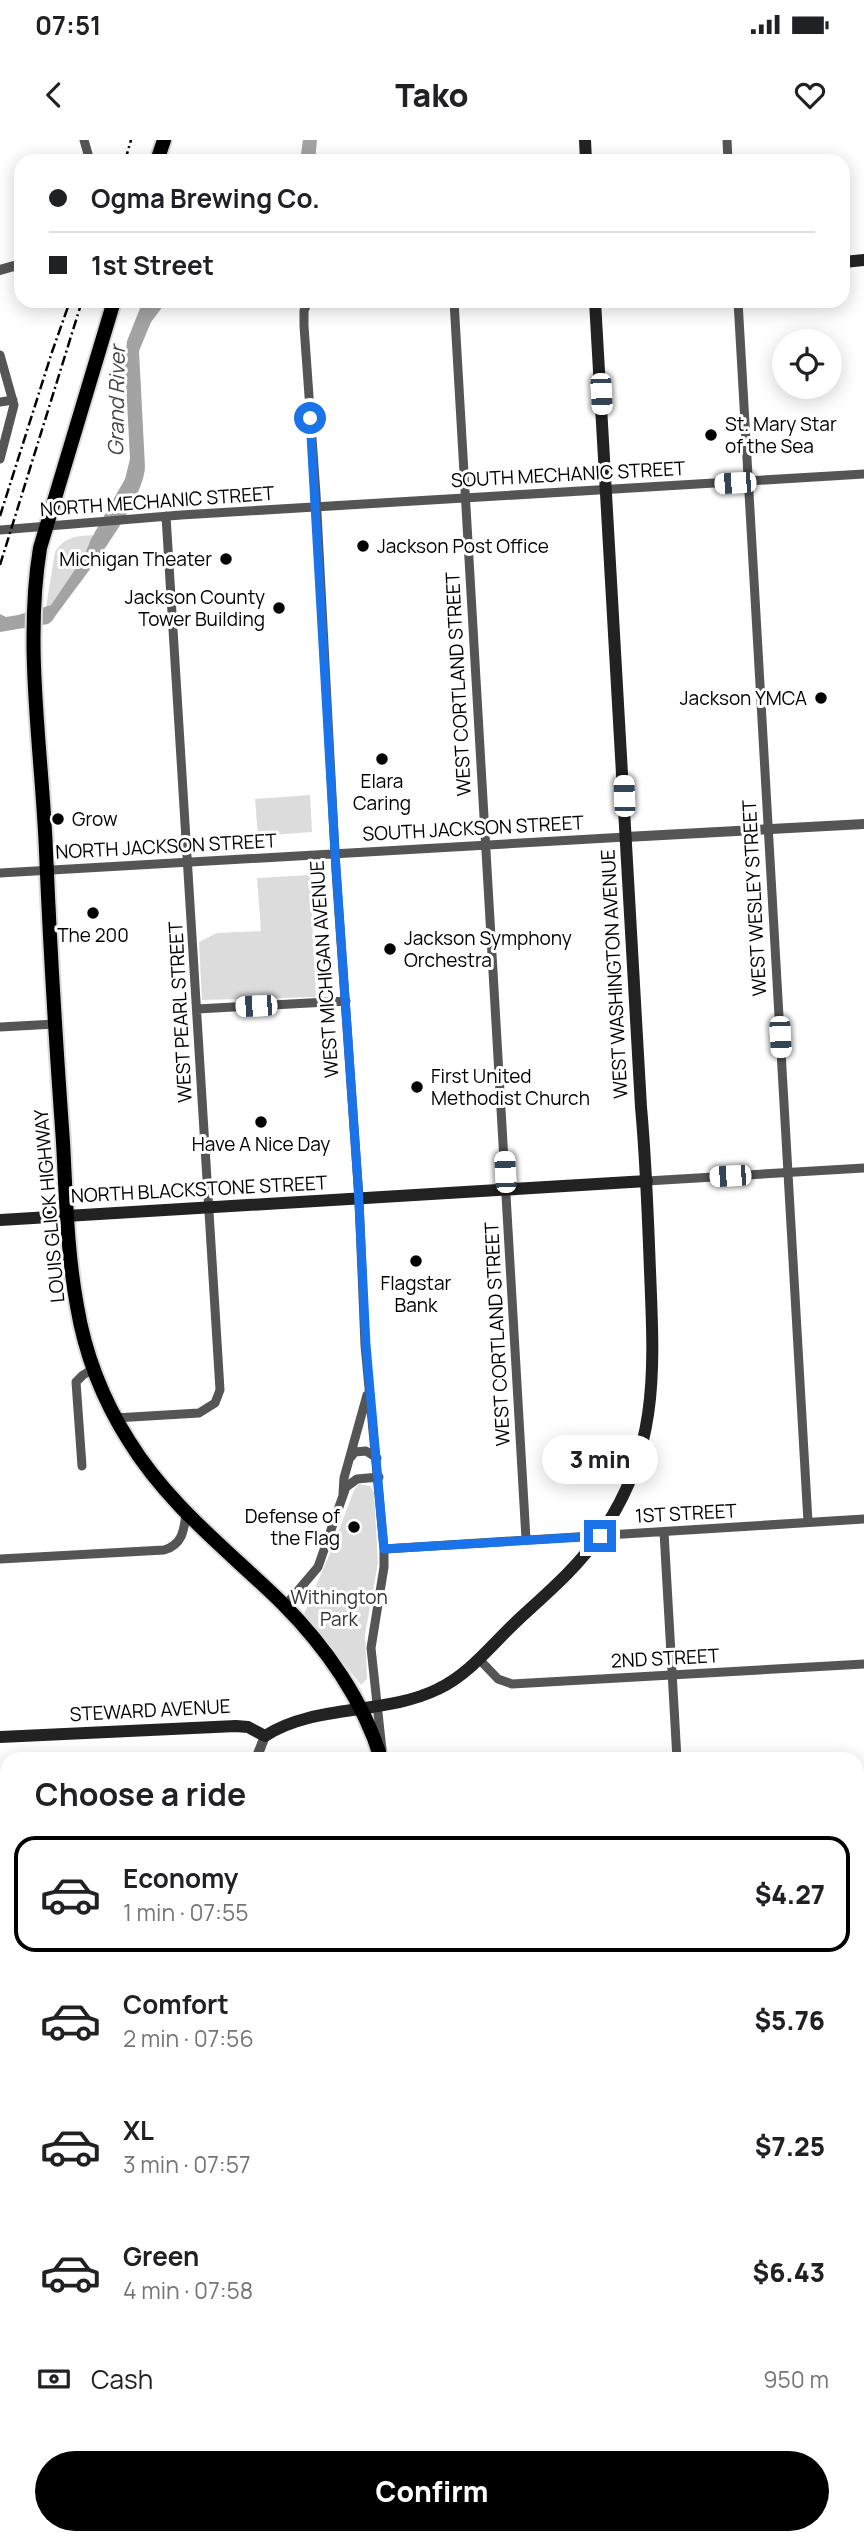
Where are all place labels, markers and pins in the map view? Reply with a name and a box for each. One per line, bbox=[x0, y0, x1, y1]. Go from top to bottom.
place label: St. Mary Star of the Sea bbox=[725, 411, 837, 459]
marker: St. Mary Star of the Sea bbox=[703, 427, 719, 443]
place label: Jackson Post Office bbox=[377, 533, 549, 559]
marker: Jackson Post Office bbox=[355, 538, 371, 554]
place label: Michigan Theater bbox=[59, 546, 212, 572]
marker: Michigan Theater bbox=[218, 551, 234, 567]
place label: Jackson County Tower Building bbox=[125, 584, 265, 632]
marker: Jackson County Tower Building bbox=[271, 600, 287, 616]
place label: Jackson YMCA bbox=[680, 685, 807, 711]
marker: Jackson YMCA bbox=[813, 690, 829, 706]
marker: Elara Caring bbox=[374, 751, 390, 767]
place label: Elara Caring bbox=[353, 768, 411, 816]
place label: Grow bbox=[72, 806, 118, 832]
marker: Grow bbox=[50, 811, 66, 827]
marker: The 200 bbox=[85, 905, 101, 921]
place label: The 200 bbox=[57, 922, 129, 948]
place label: Jackson Symphony Orchestra bbox=[404, 925, 572, 973]
marker: Jackson Symphony Orchestra bbox=[382, 941, 398, 957]
place label: First United Methodist Church bbox=[431, 1063, 590, 1111]
marker: First United Methodist Church bbox=[409, 1079, 425, 1095]
marker: Have A Nice Day bbox=[253, 1114, 269, 1130]
place label: Have A Nice Day bbox=[192, 1131, 330, 1157]
marker: Flagstar Bank bbox=[408, 1253, 424, 1269]
place label: Flagstar Bank bbox=[381, 1270, 452, 1318]
place label: Defense of the Flag bbox=[245, 1503, 340, 1551]
marker: Defense of the Flag bbox=[346, 1519, 362, 1535]

